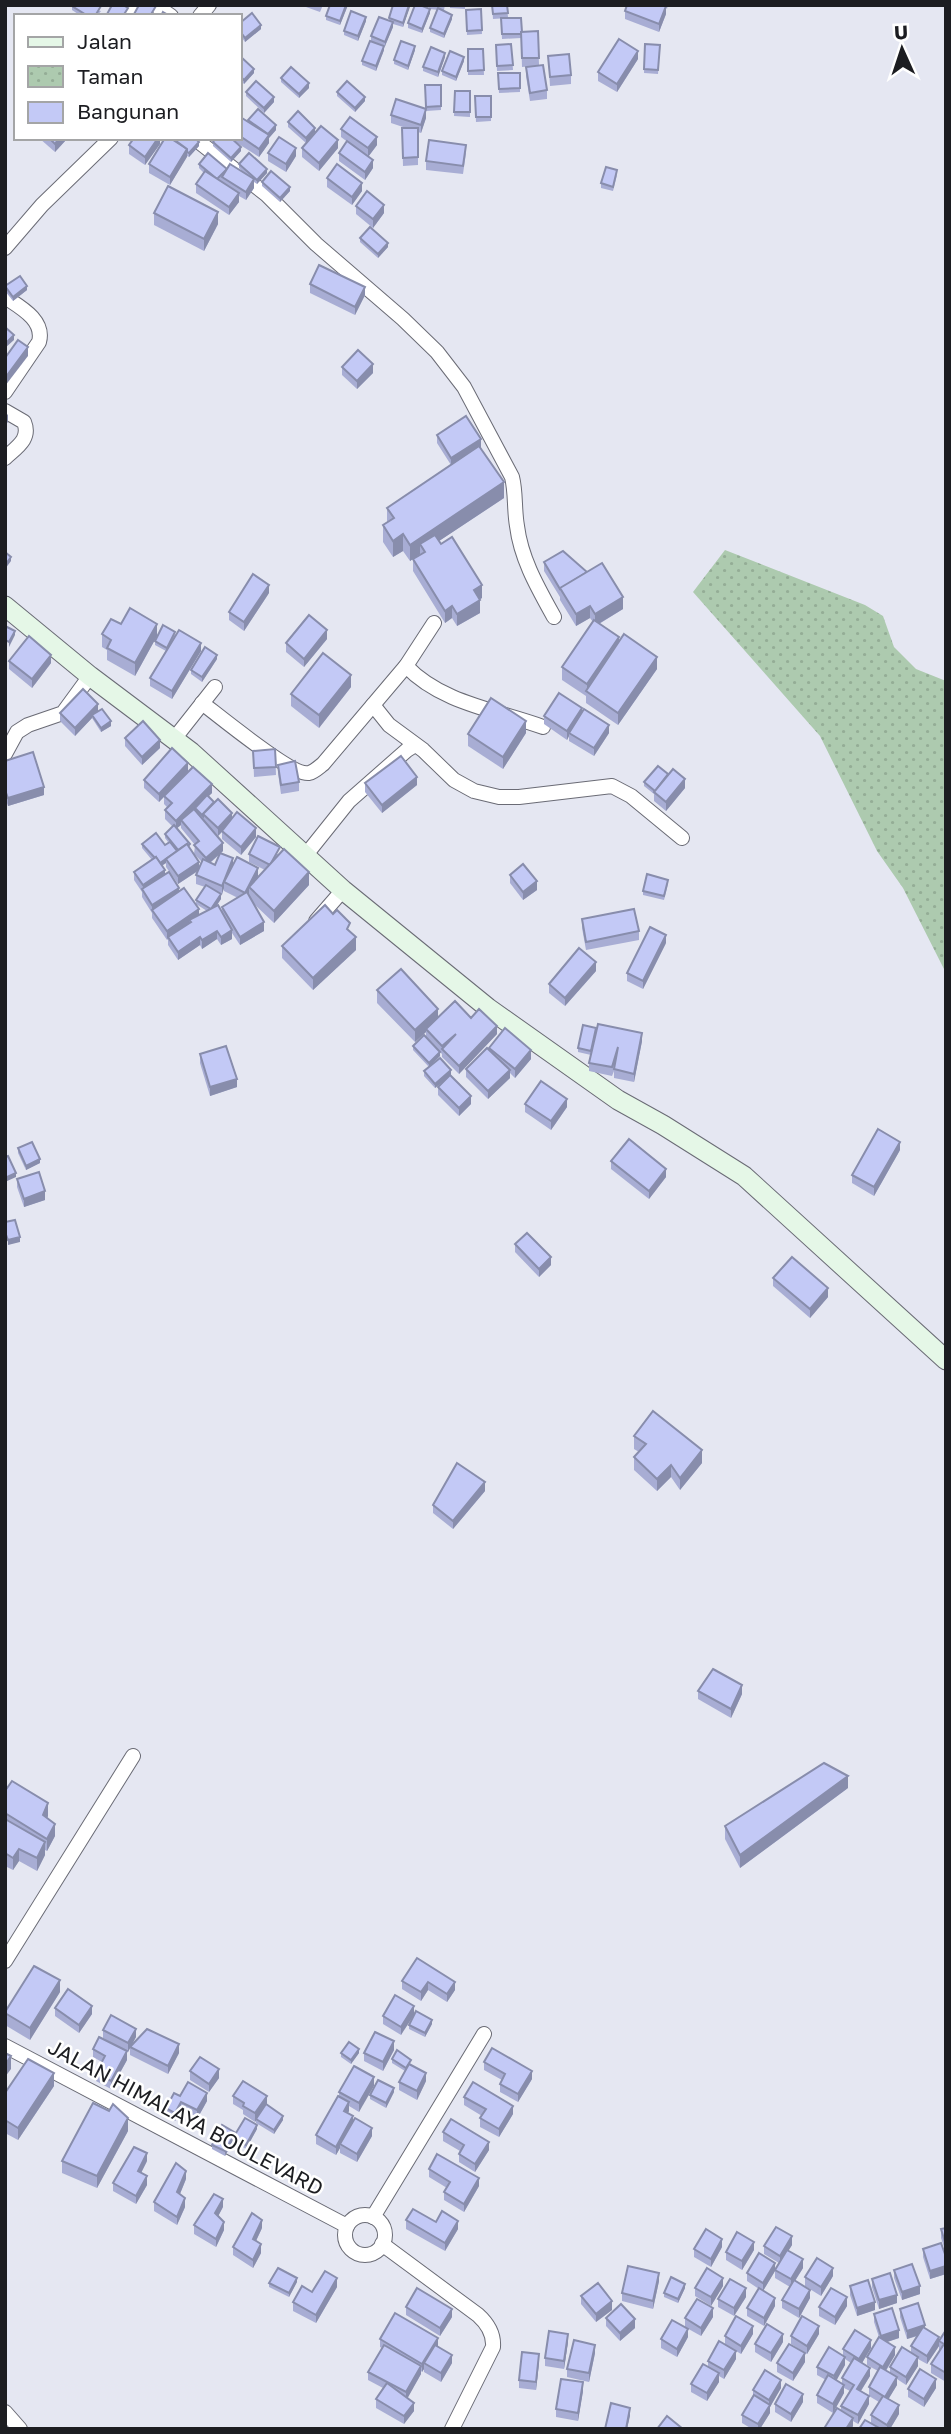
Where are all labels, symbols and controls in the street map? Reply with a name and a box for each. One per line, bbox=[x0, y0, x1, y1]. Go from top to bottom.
legend bbox=[14, 14, 242, 140]
north arrow bbox=[867, 14, 937, 84]
text: U bbox=[894, 20, 909, 43]
text: Jalan bbox=[77, 28, 132, 54]
text: Taman bbox=[77, 63, 143, 89]
text: Bangunan bbox=[77, 98, 179, 124]
street label: JALAN HIMALAYA BOULEVARD bbox=[44, 2033, 328, 2201]

